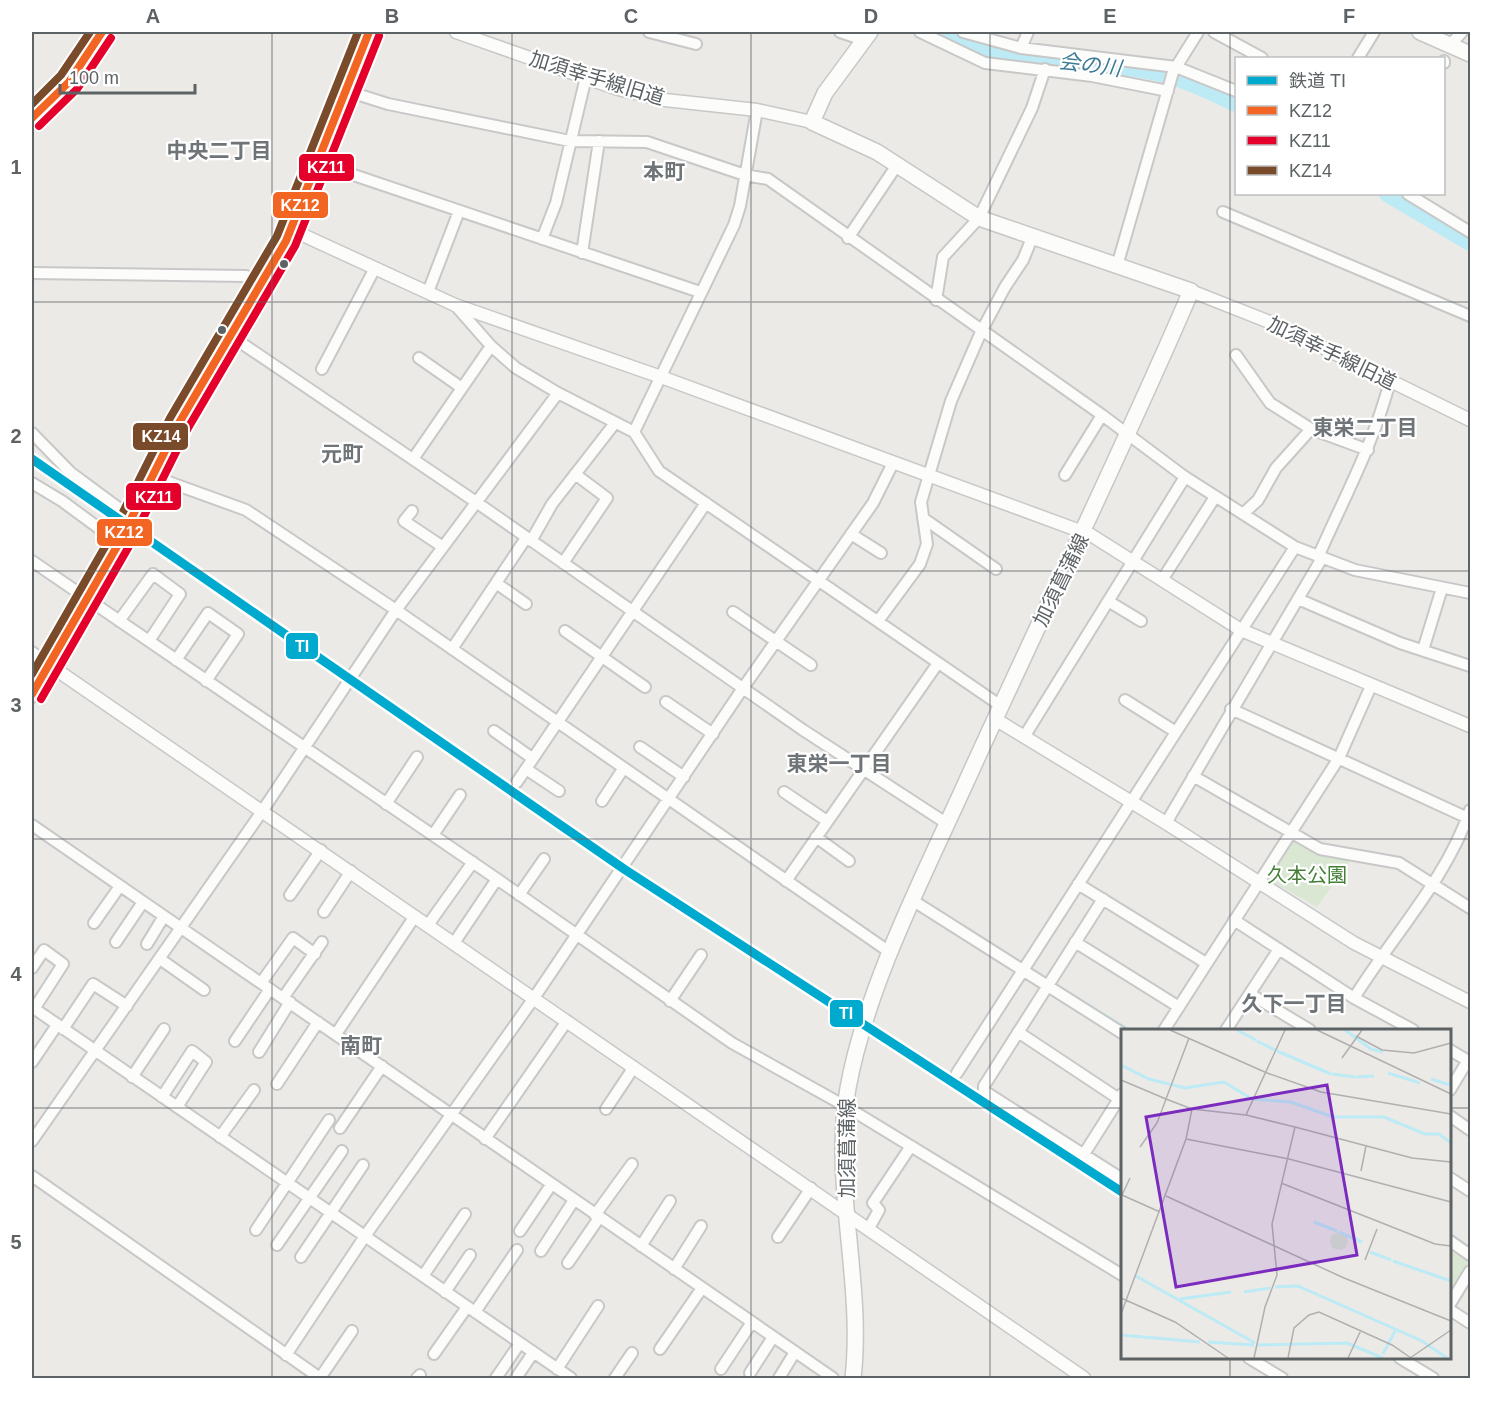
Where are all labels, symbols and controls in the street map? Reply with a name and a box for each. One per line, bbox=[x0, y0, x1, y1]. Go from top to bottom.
text: A bbox=[146, 5, 160, 27]
text: B bbox=[385, 5, 399, 27]
text: C bbox=[624, 5, 638, 27]
text: D bbox=[864, 5, 878, 27]
text: E bbox=[1103, 5, 1117, 27]
text: F bbox=[1343, 5, 1355, 27]
street label: 加須幸手線旧道 bbox=[527, 47, 667, 109]
water label: 会の川 bbox=[1057, 49, 1125, 80]
scale bar bbox=[60, 57, 195, 95]
legend bbox=[1235, 57, 1445, 195]
text: 100 m bbox=[69, 68, 119, 88]
text: 鉄道 TI bbox=[1289, 71, 1346, 91]
text: KZ12 bbox=[1289, 101, 1332, 121]
text: KZ11 bbox=[1289, 131, 1331, 151]
district label: 中央二丁目 bbox=[167, 139, 272, 162]
line badge: KZ11 bbox=[298, 153, 355, 182]
text: 1 bbox=[10, 156, 22, 178]
text: KZ11 bbox=[307, 159, 345, 176]
district label: 本町 bbox=[643, 160, 685, 183]
text: KZ14 bbox=[1289, 161, 1332, 181]
line badge: KZ12 bbox=[272, 191, 329, 219]
text: KZ12 bbox=[280, 197, 320, 214]
unlabelled marker bbox=[278, 258, 290, 270]
street label: 加須幸手線旧道 bbox=[1264, 312, 1400, 394]
unlabelled marker bbox=[216, 324, 228, 336]
district label: 東栄二丁目 bbox=[1313, 416, 1418, 439]
line badge: KZ14 bbox=[132, 422, 189, 451]
text: 2 bbox=[10, 425, 22, 447]
text: KZ14 bbox=[141, 428, 181, 445]
district label: 元町 bbox=[321, 442, 363, 465]
line badge: KZ11 bbox=[125, 482, 182, 511]
text: KZ11 bbox=[135, 489, 173, 506]
line badge: KZ12 bbox=[96, 518, 153, 547]
text: KZ12 bbox=[104, 524, 144, 541]
street label: 加須菖蒲線 bbox=[1029, 530, 1093, 630]
line badge: TI bbox=[285, 632, 319, 660]
text: TI bbox=[295, 638, 309, 655]
text: 3 bbox=[10, 694, 22, 716]
district label: 東栄一丁目 bbox=[787, 752, 892, 775]
park label: 久本公園 bbox=[1267, 864, 1347, 886]
text: 4 bbox=[10, 963, 22, 985]
district label: 久下一丁目 bbox=[1242, 992, 1347, 1015]
line badge: TI bbox=[829, 999, 864, 1028]
text: TI bbox=[839, 1005, 853, 1022]
inset map bbox=[1121, 1029, 1451, 1359]
district label: 南町 bbox=[340, 1034, 382, 1057]
street label: 加須菖蒲線 bbox=[836, 1098, 858, 1198]
text: 5 bbox=[10, 1231, 22, 1253]

